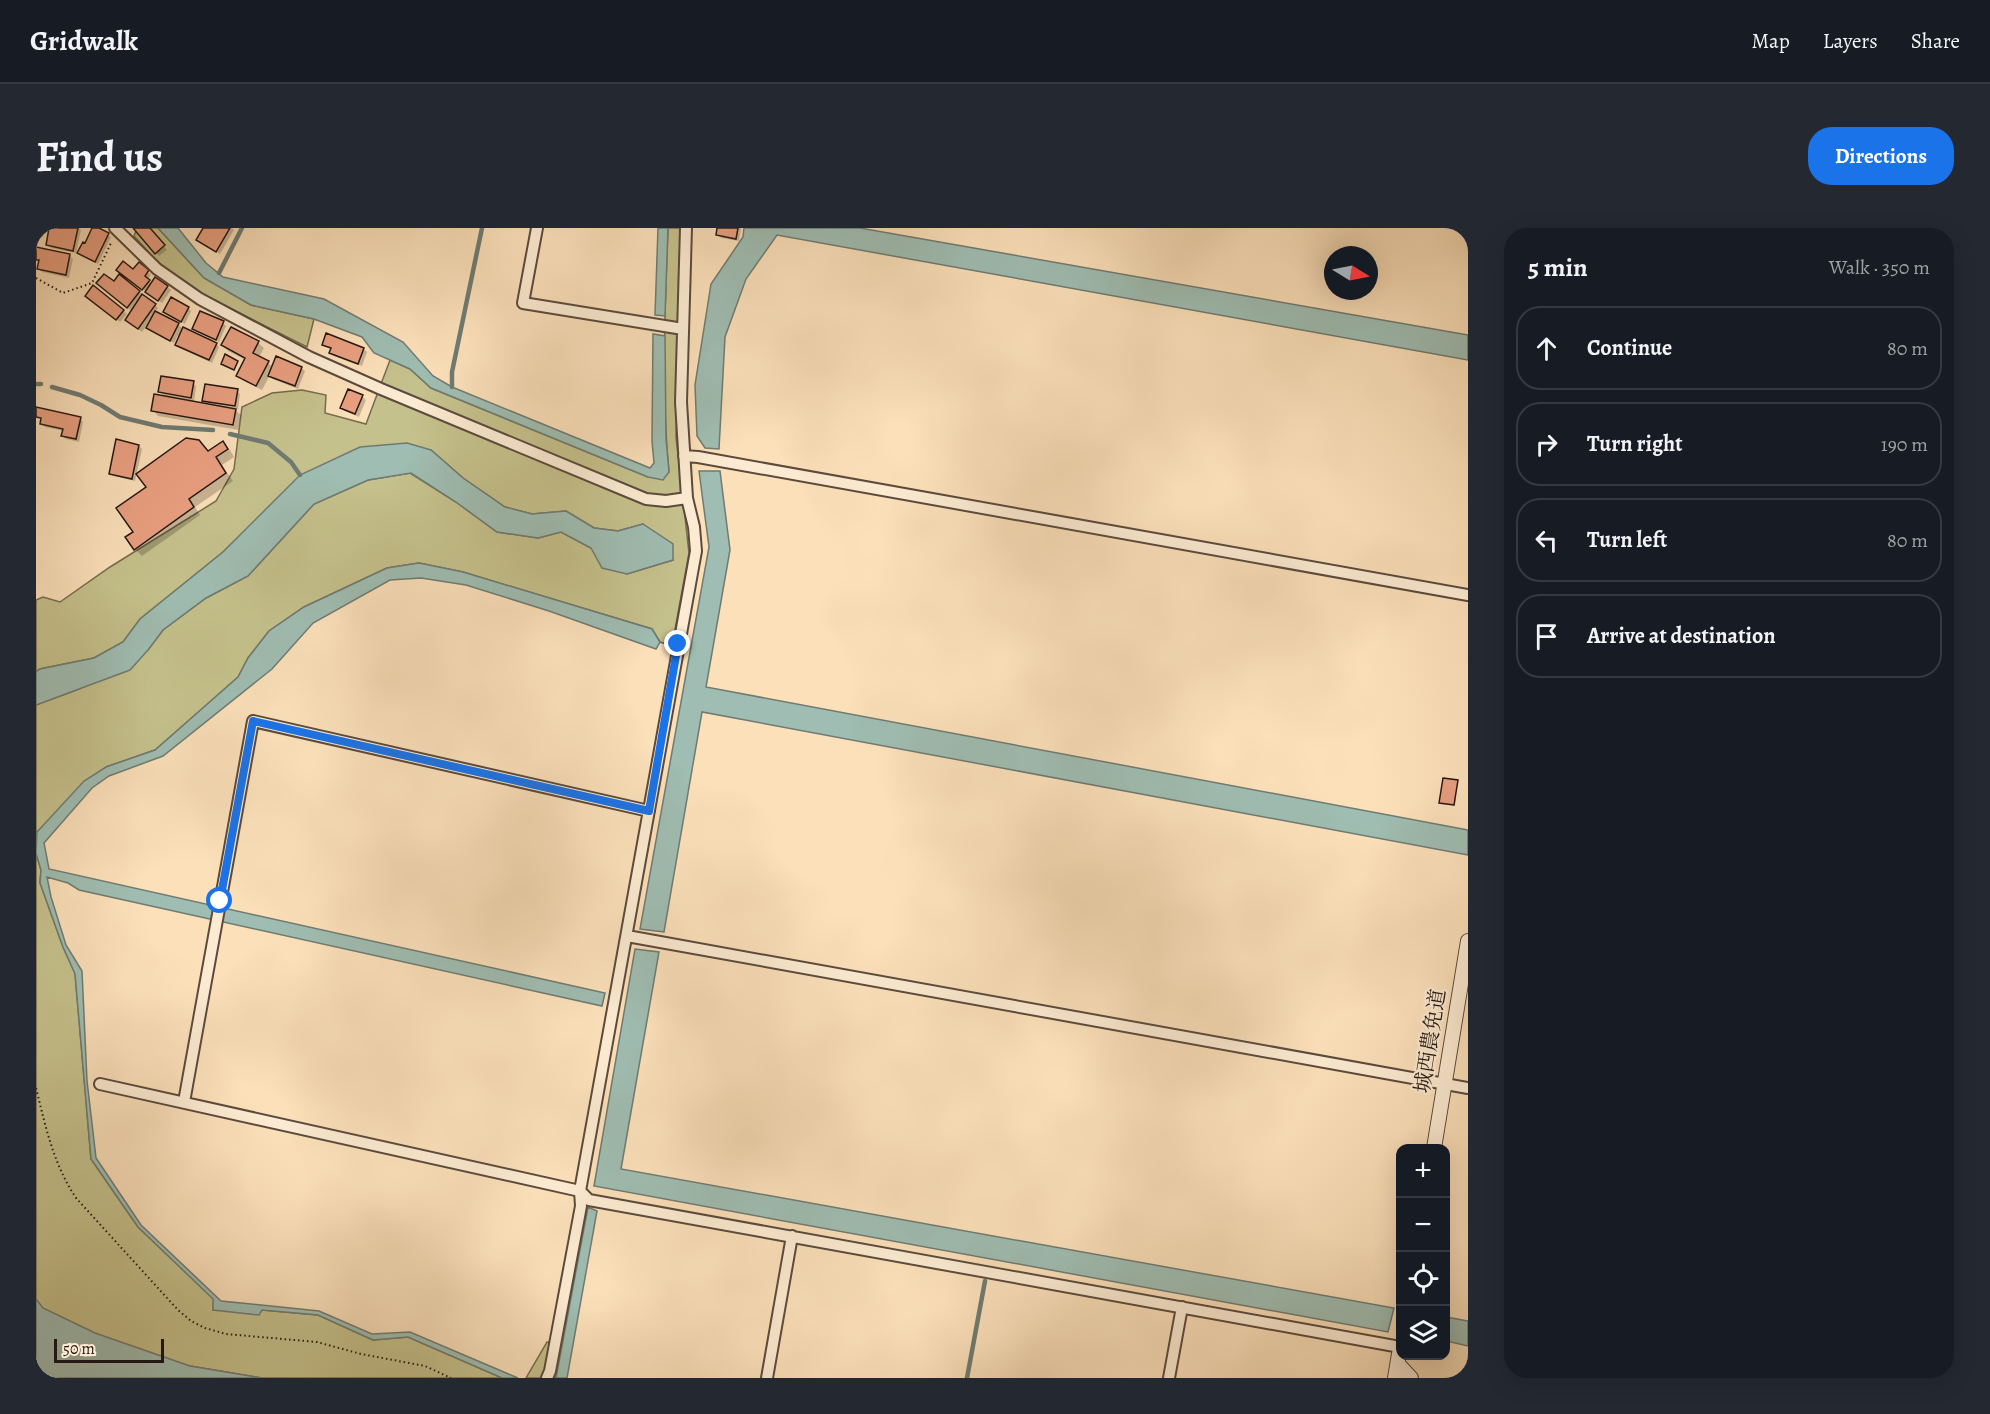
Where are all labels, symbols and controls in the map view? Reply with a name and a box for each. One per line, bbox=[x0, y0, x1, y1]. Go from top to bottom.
text: Gridwalk bbox=[30, 22, 138, 60]
text: Map bbox=[1751, 27, 1790, 55]
text: Layers bbox=[1823, 27, 1878, 55]
text: Share bbox=[1911, 27, 1960, 55]
button: Directions bbox=[1808, 127, 1954, 185]
text: Find us bbox=[36, 128, 163, 185]
north arrow bbox=[1324, 246, 1378, 300]
text: 5 min bbox=[1528, 250, 1588, 285]
text: Walk · 350 m bbox=[1829, 254, 1930, 281]
icon: ahead bbox=[1530, 332, 1563, 365]
text: Continue bbox=[1587, 333, 1672, 363]
text: 80 m bbox=[1887, 335, 1928, 362]
icon: right bbox=[1530, 428, 1563, 461]
text: Turn right bbox=[1587, 429, 1683, 459]
text: 190 m bbox=[1881, 431, 1928, 458]
icon: left bbox=[1530, 524, 1563, 557]
text: Turn left bbox=[1587, 525, 1667, 555]
text: 80 m bbox=[1887, 527, 1928, 554]
icon: arrive bbox=[1530, 620, 1563, 653]
text: Arrive at destination bbox=[1587, 621, 1776, 651]
route end bbox=[664, 630, 690, 656]
route start bbox=[206, 887, 232, 913]
street label: 城西農免道 bbox=[1408, 987, 1452, 1095]
map controls bbox=[1396, 1144, 1450, 1360]
button: + bbox=[1396, 1144, 1450, 1198]
button: − bbox=[1396, 1198, 1450, 1252]
button: locate bbox=[1396, 1252, 1450, 1306]
button: layers bbox=[1396, 1306, 1450, 1360]
scale bar bbox=[54, 1336, 164, 1364]
text: 50 m bbox=[63, 1338, 95, 1360]

